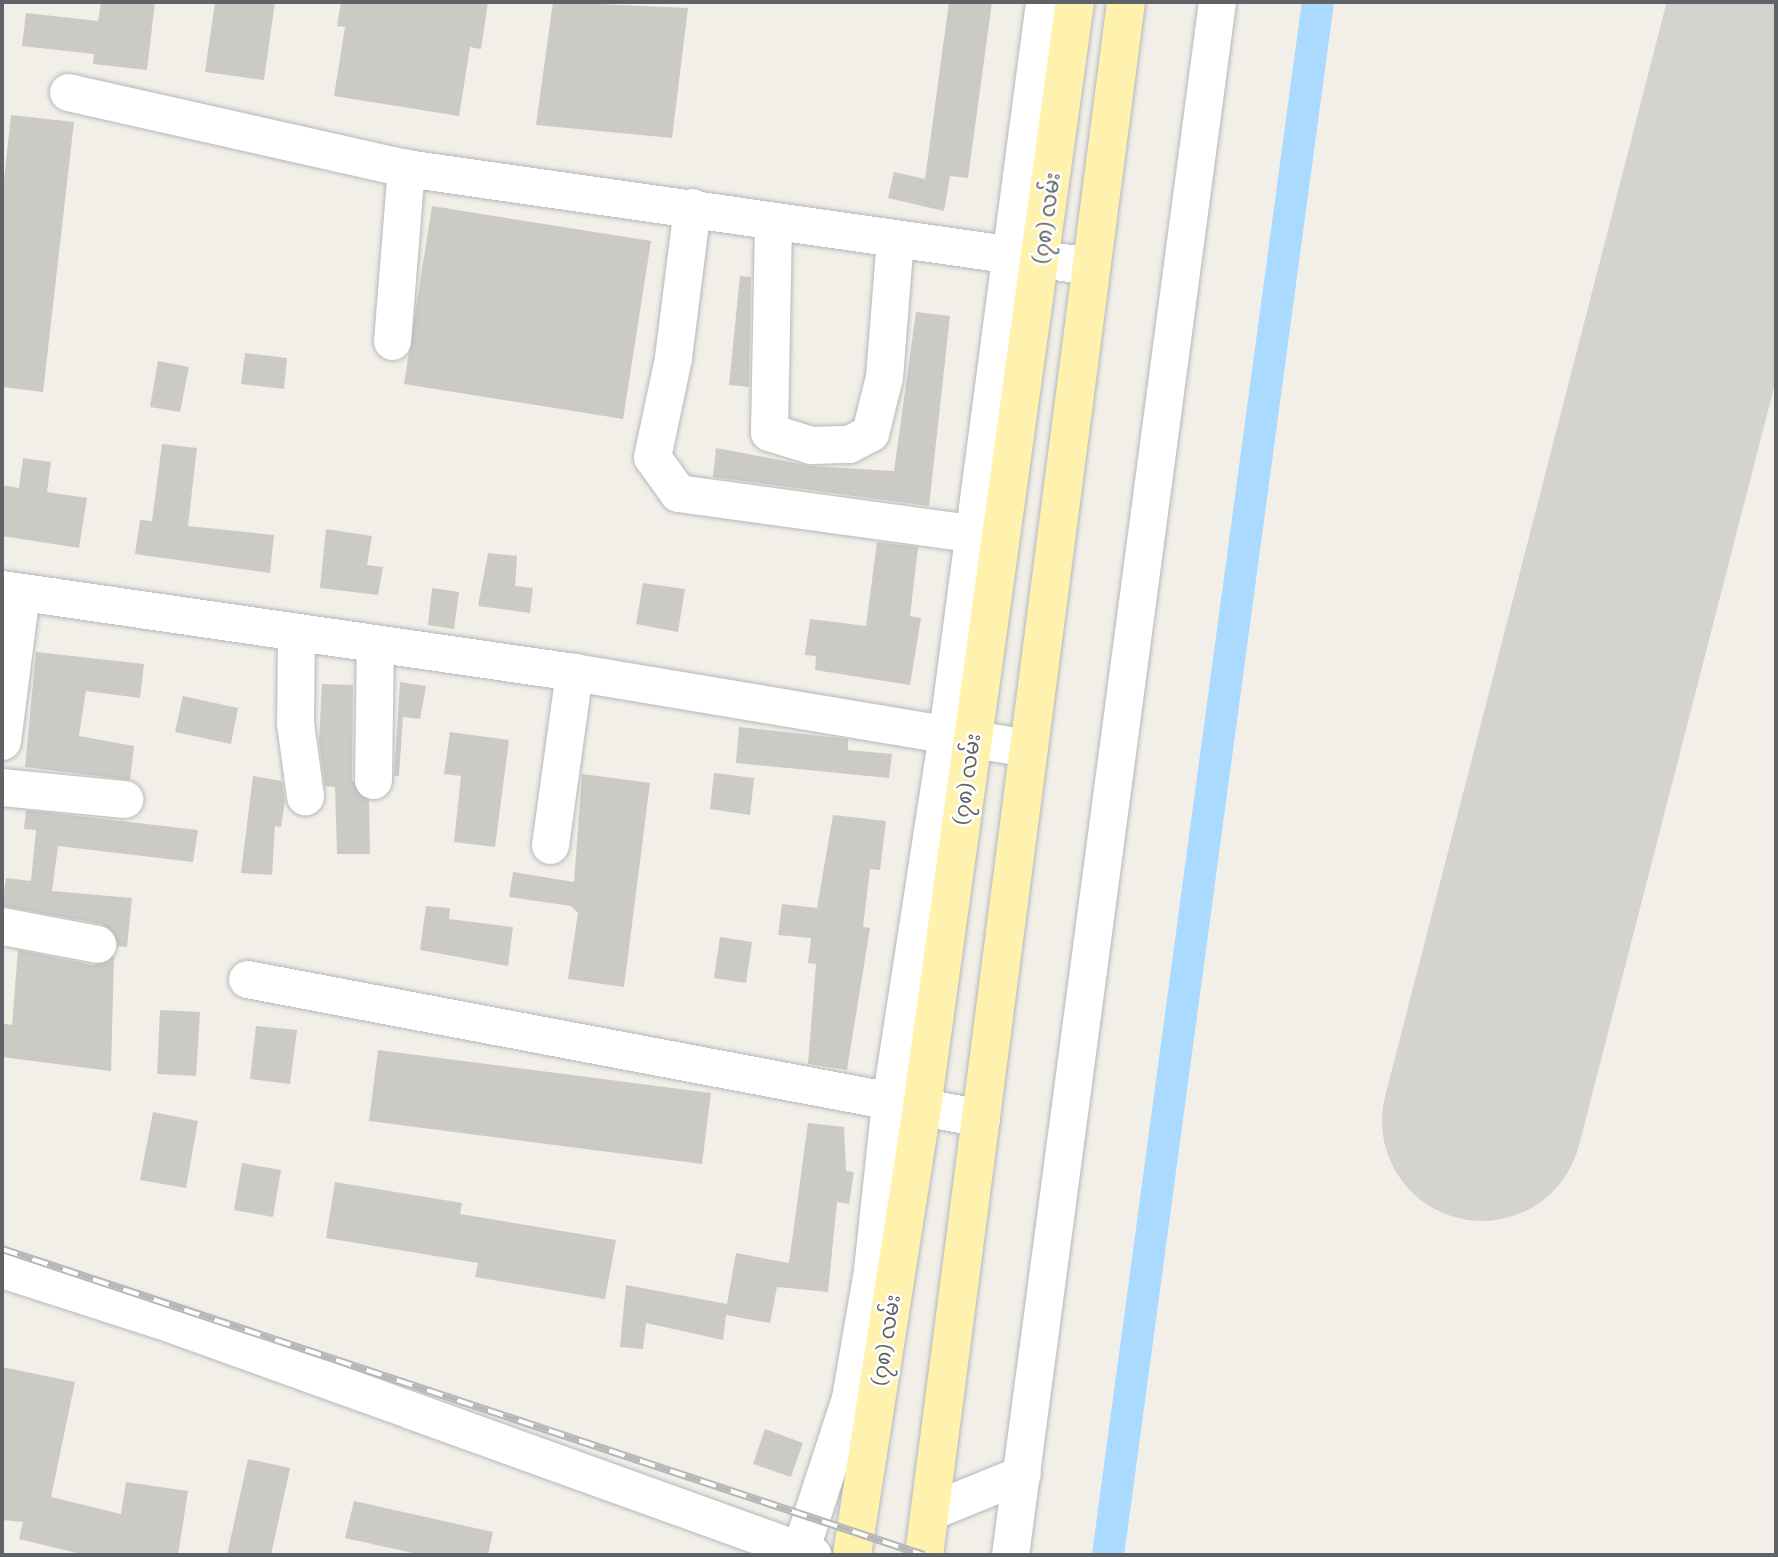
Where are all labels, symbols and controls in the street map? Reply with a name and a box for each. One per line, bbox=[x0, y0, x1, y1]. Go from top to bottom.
street label: (၇၈) လမ်း bbox=[1027, 171, 1065, 265]
street label: (၇၈) လမ်း bbox=[947, 732, 985, 826]
street label: (၇၈) လမ်း bbox=[865, 1293, 905, 1387]

